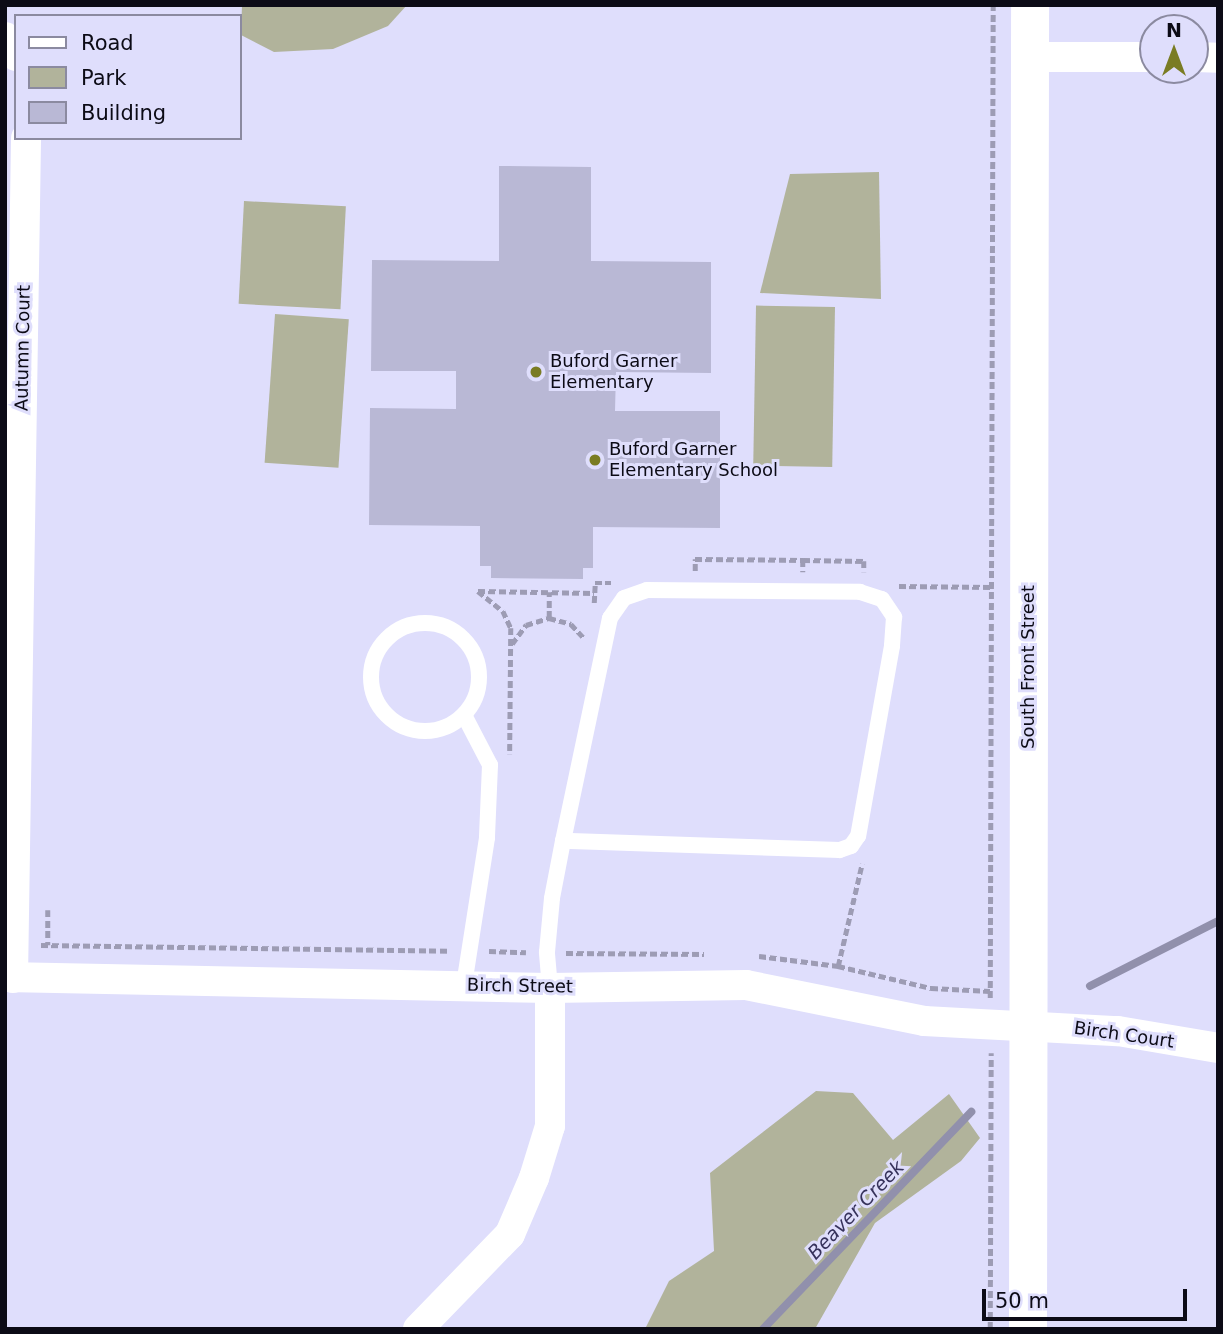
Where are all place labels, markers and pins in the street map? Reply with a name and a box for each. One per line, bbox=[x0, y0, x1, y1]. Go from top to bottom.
place label: Buford Garner Elementary bbox=[550, 351, 677, 394]
marker: Buford Garner Elementary bbox=[528, 364, 544, 380]
place label: Buford Garner Elementary School bbox=[609, 439, 778, 482]
marker: Buford Garner Elementary School bbox=[587, 452, 603, 468]

